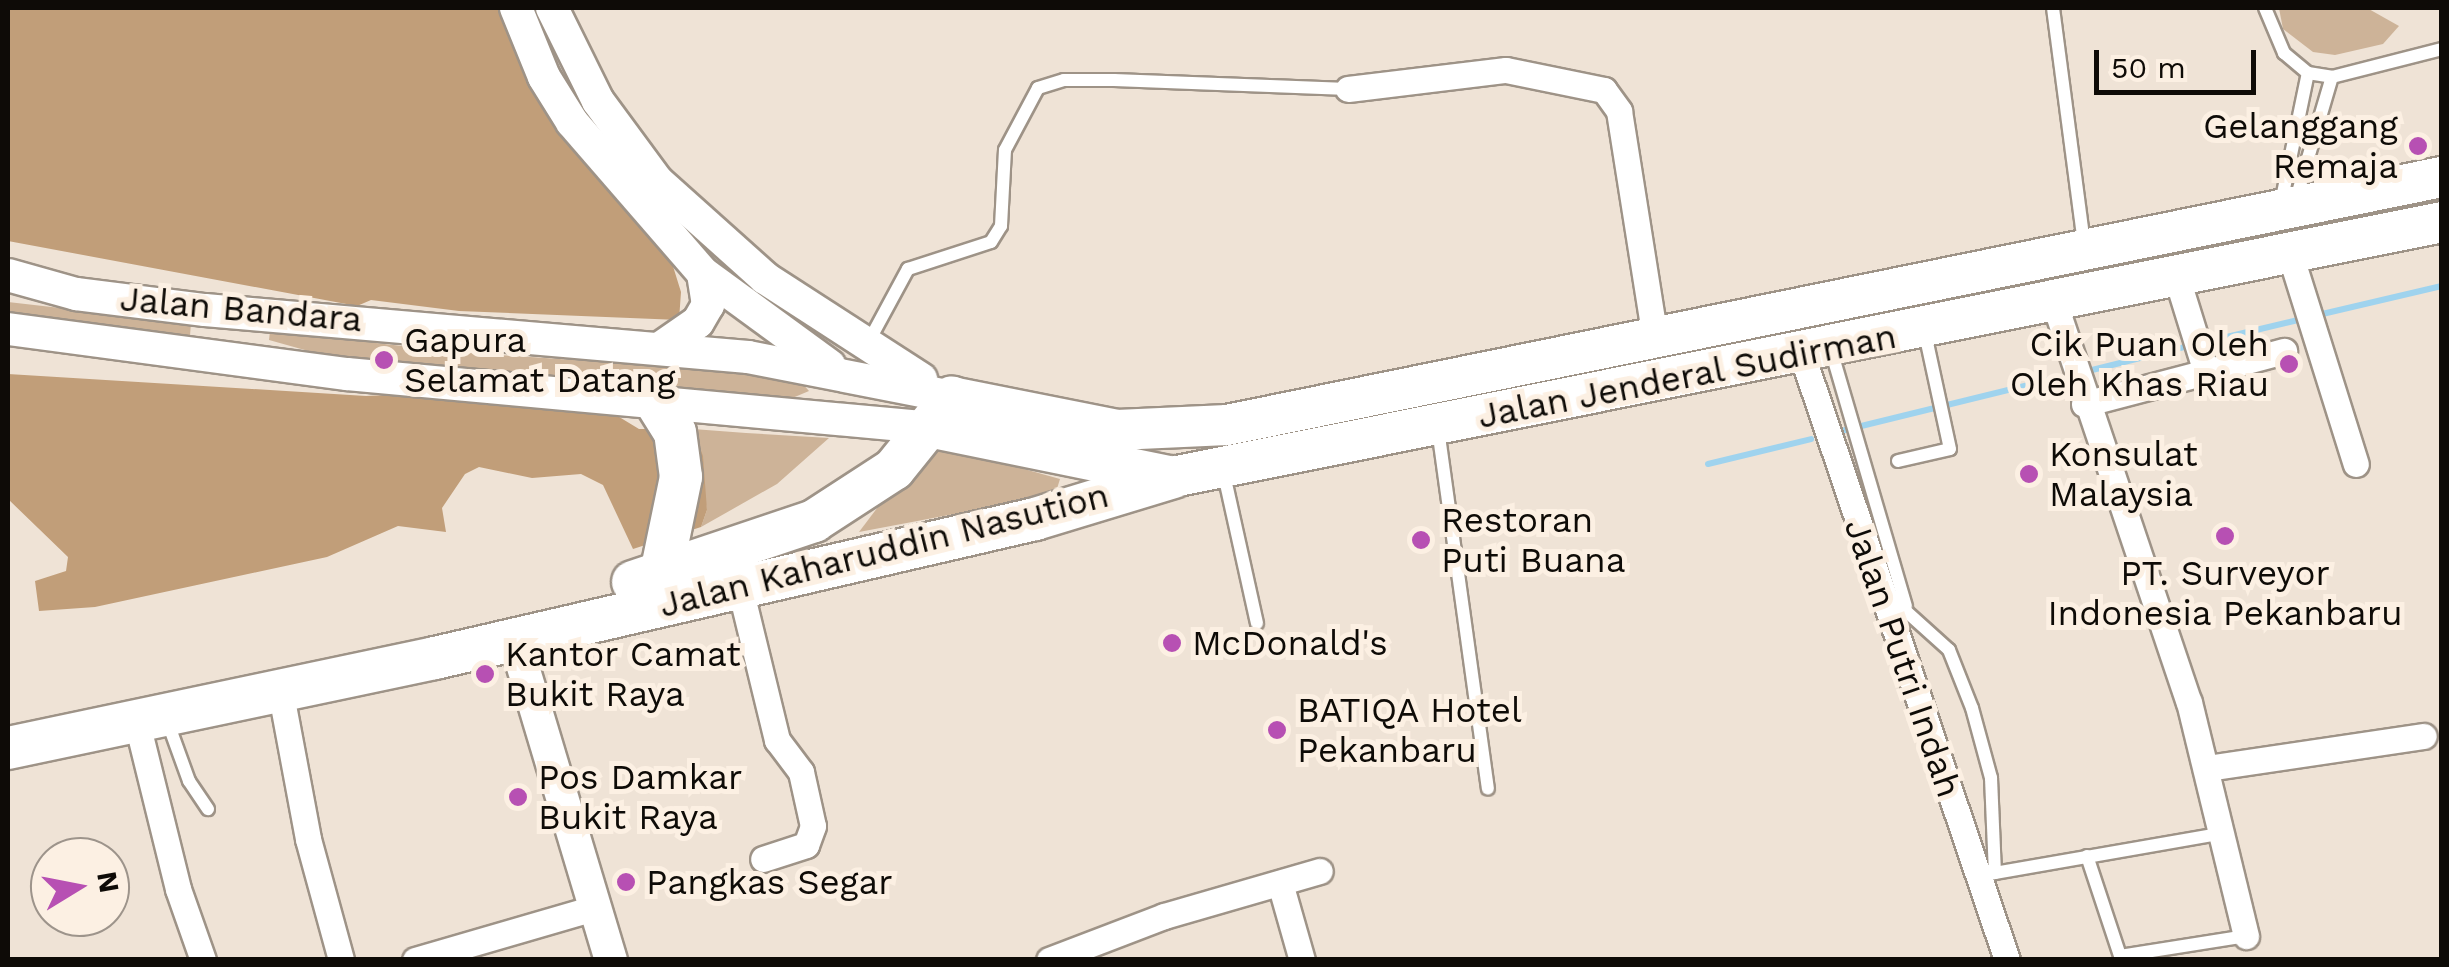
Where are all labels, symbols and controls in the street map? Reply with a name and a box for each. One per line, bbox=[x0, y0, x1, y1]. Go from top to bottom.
scale bar bbox=[2099, 30, 2262, 92]
text: 50 m bbox=[2111, 50, 2186, 85]
place label: Gelanggang Remaja bbox=[2203, 105, 2398, 187]
marker: Gelanggang Remaja bbox=[2407, 135, 2429, 157]
street label: Jalan Bandara bbox=[118, 277, 364, 341]
street label: Jalan Jenderal Sudirman bbox=[1473, 315, 1901, 437]
place label: Gapura Selamat Datang bbox=[404, 319, 675, 401]
place label: Cik Puan Oleh Oleh Khas Riau bbox=[2010, 323, 2269, 405]
marker: Gapura Selamat Datang bbox=[373, 349, 395, 371]
marker: Cik Puan Oleh Oleh Khas Riau bbox=[2278, 353, 2300, 375]
place label: Konsulat Malaysia bbox=[2049, 433, 2198, 515]
marker: Konsulat Malaysia bbox=[2018, 463, 2040, 485]
street label: Jalan Kaharuddin Nasution bbox=[655, 474, 1113, 626]
place label: Restoran Puti Buana bbox=[1441, 499, 1626, 581]
street label: Jalan Putri Indah bbox=[1836, 513, 1970, 803]
marker: PT. Surveyor Indonesia Pekanbaru bbox=[2214, 525, 2236, 547]
marker: Restoran Puti Buana bbox=[1410, 529, 1432, 551]
place label: PT. Surveyor Indonesia Pekanbaru bbox=[2047, 552, 2403, 634]
place label: McDonald's bbox=[1192, 622, 1388, 664]
marker: McDonald's bbox=[1161, 632, 1183, 654]
place label: Kantor Camat Bukit Raya bbox=[505, 633, 742, 715]
marker: Kantor Camat Bukit Raya bbox=[474, 663, 496, 685]
place label: BATIQA Hotel Pekanbaru bbox=[1297, 689, 1523, 771]
marker: BATIQA Hotel Pekanbaru bbox=[1266, 719, 1288, 741]
place label: Pos Damkar Bukit Raya bbox=[538, 756, 742, 838]
marker: Pos Damkar Bukit Raya bbox=[507, 786, 529, 808]
north arrow bbox=[30, 837, 130, 937]
place label: Pangkas Segar bbox=[646, 861, 892, 903]
text: N bbox=[90, 869, 126, 895]
marker: Pangkas Segar bbox=[615, 871, 637, 893]

